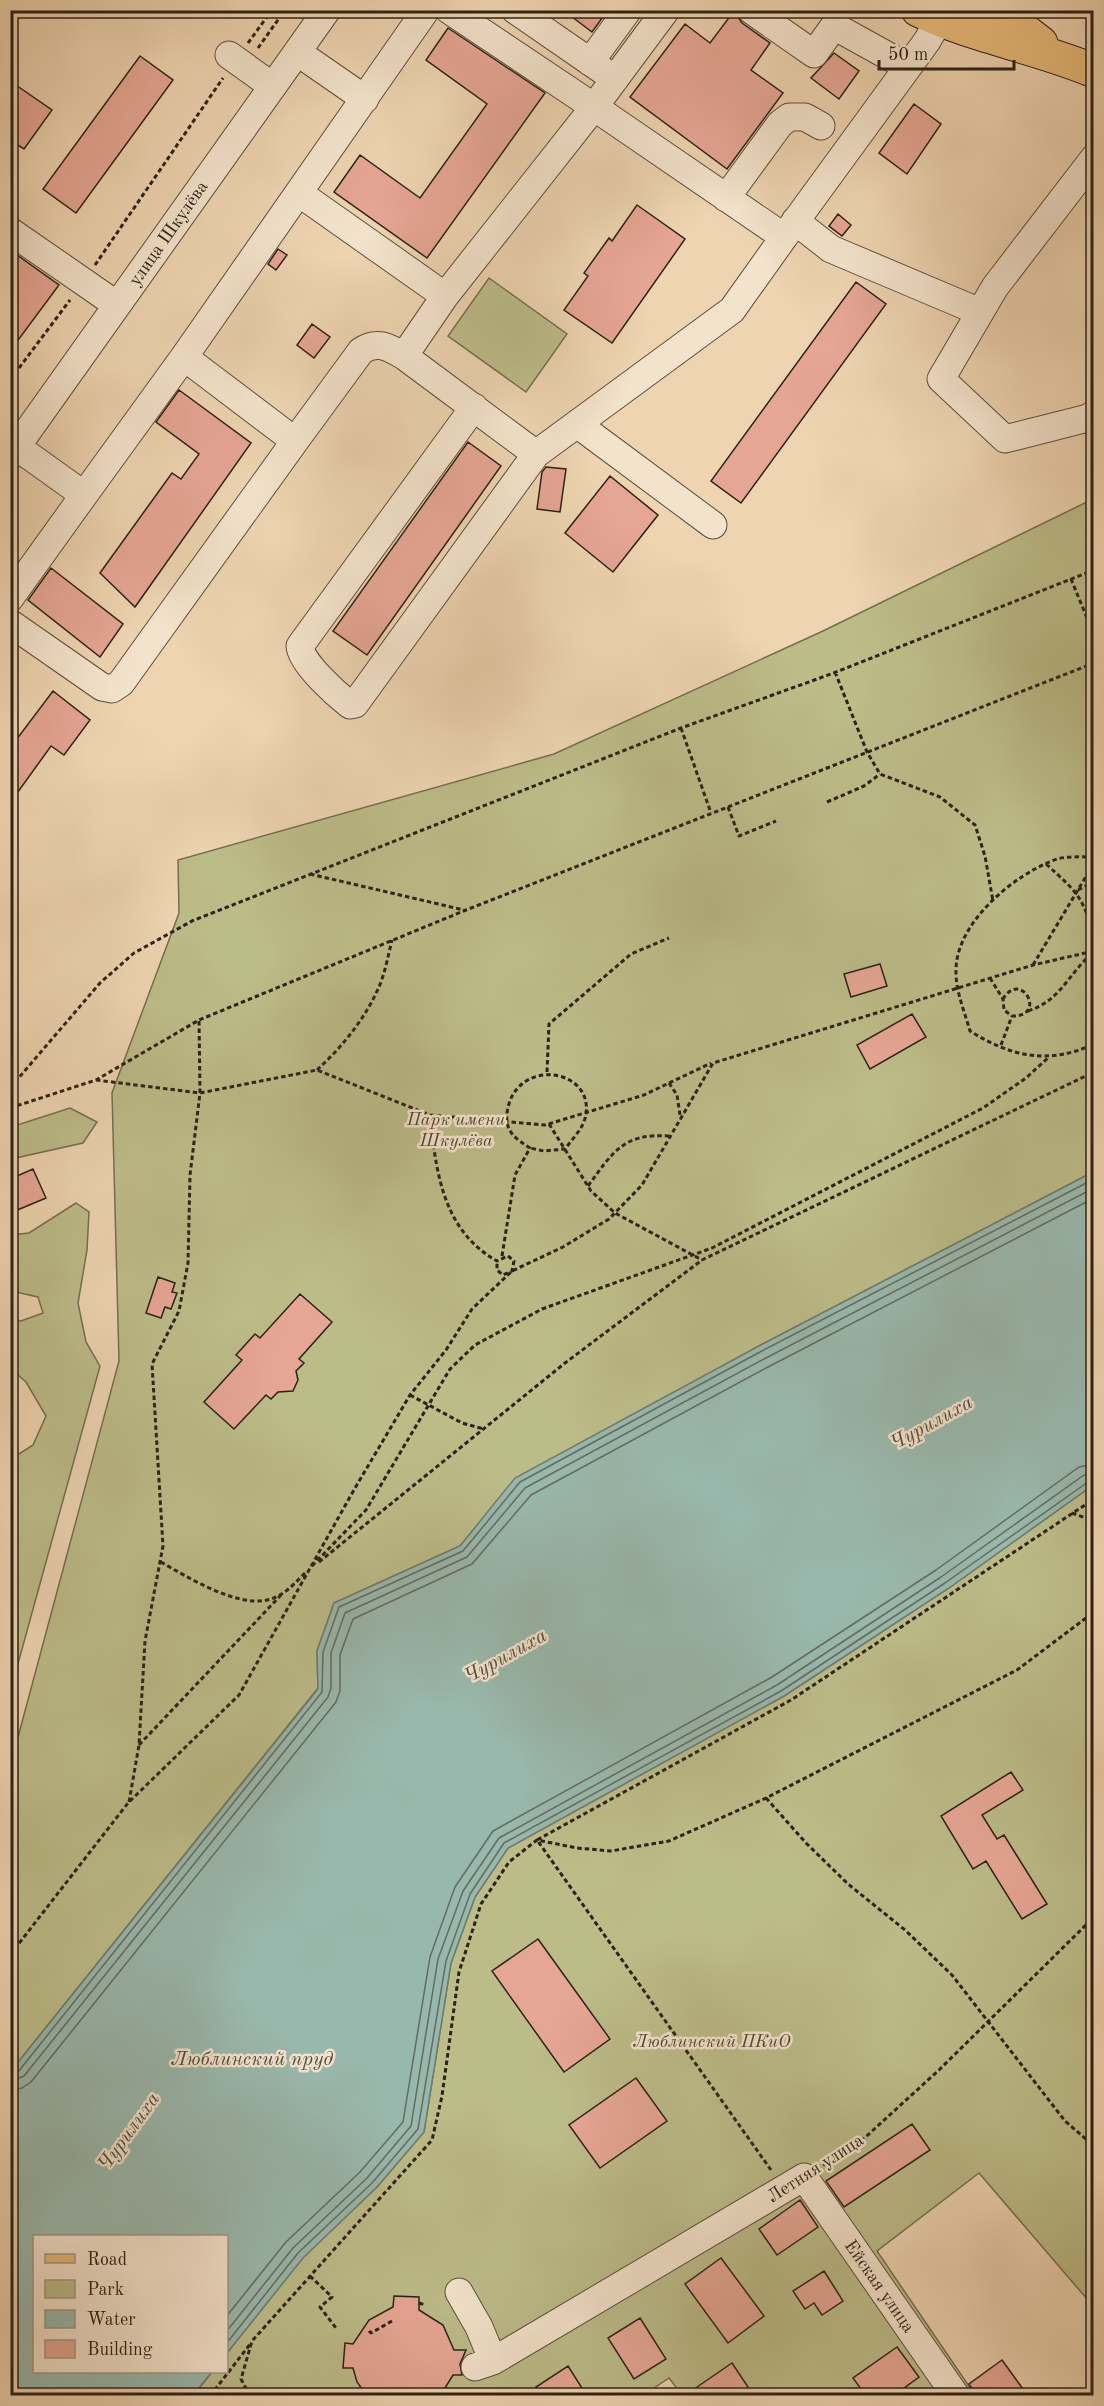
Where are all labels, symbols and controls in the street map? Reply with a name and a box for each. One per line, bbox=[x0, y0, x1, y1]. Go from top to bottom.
scale bar bbox=[879, 33, 1014, 71]
text: 50 m bbox=[888, 46, 928, 64]
street label: улица Шкулёва bbox=[126, 178, 212, 289]
park label: Парк имени Шкулёва bbox=[406, 1111, 505, 1150]
water label: Чурилиха bbox=[887, 1393, 977, 1454]
water label: Чурилиха bbox=[461, 1626, 551, 1687]
park label: Люблинский ПКиО bbox=[633, 2033, 791, 2051]
water label: Люблинский пруд bbox=[171, 2050, 333, 2070]
water label: Чурилиха bbox=[95, 2089, 165, 2175]
street label: Летняя улица bbox=[764, 2131, 867, 2206]
legend bbox=[33, 2235, 228, 2373]
street label: Ейская улица bbox=[841, 2237, 918, 2336]
text: Road bbox=[87, 2251, 127, 2269]
text: Park bbox=[87, 2281, 124, 2299]
text: Water bbox=[87, 2311, 136, 2329]
text: Building bbox=[87, 2341, 153, 2359]

